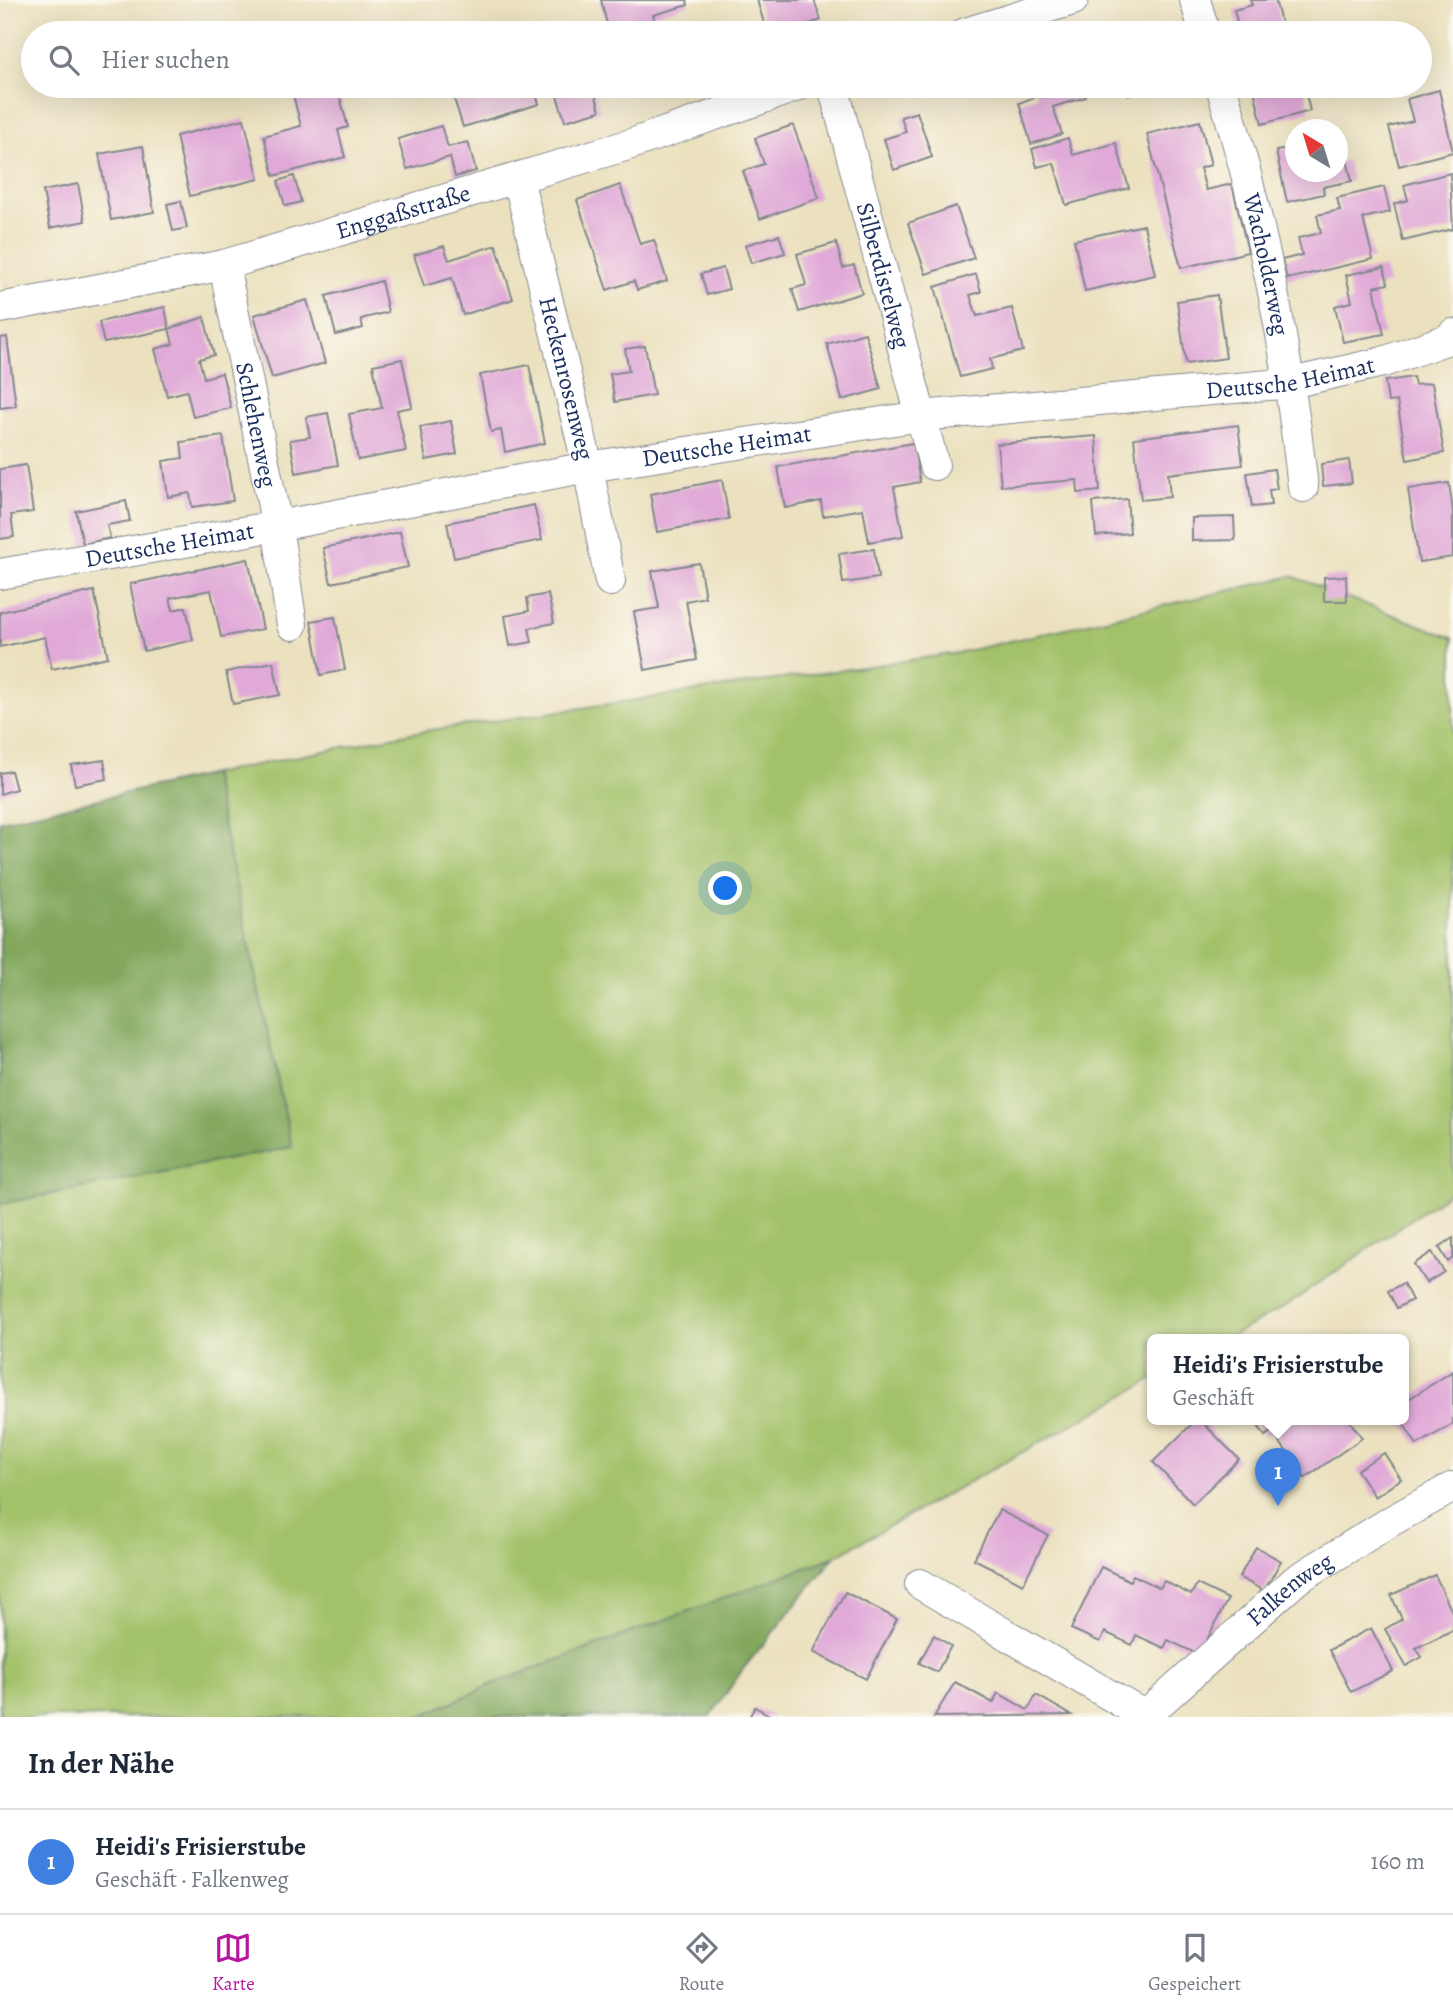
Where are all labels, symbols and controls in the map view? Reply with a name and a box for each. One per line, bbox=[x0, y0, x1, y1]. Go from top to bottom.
search box bbox=[21, 21, 1432, 98]
icon: search bbox=[45, 41, 83, 79]
text: Hier suchen bbox=[101, 42, 230, 77]
north arrow bbox=[1285, 119, 1348, 182]
street label: Enggaßstraße bbox=[332, 177, 474, 247]
street label: Wacholderweg bbox=[1235, 189, 1297, 338]
street label: Silberdistelweg bbox=[849, 199, 918, 352]
street label: Heckenrosenweg bbox=[531, 293, 602, 463]
street label: Deutsche Heimat bbox=[1204, 348, 1378, 407]
street label: Schlehenweg bbox=[228, 359, 285, 490]
street label: Deutsche Heimat bbox=[640, 417, 814, 475]
street label: Deutsche Heimat bbox=[82, 514, 257, 575]
your location bbox=[708, 871, 742, 905]
popup bbox=[1147, 1334, 1409, 1425]
text: Heidi's Frisierstube bbox=[1172, 1347, 1384, 1382]
text: Geschäft bbox=[1172, 1382, 1255, 1413]
pin: 1 bbox=[1255, 1448, 1301, 1506]
street label: Falkenweg bbox=[1239, 1545, 1339, 1633]
text: In der Nähe bbox=[28, 1743, 174, 1783]
text: Heidi's Frisierstube bbox=[95, 1829, 306, 1864]
text: 1 bbox=[47, 1846, 55, 1877]
text: 160 m bbox=[1371, 1846, 1425, 1877]
text: Geschäft · Falkenweg bbox=[95, 1864, 289, 1895]
tab: Karte bbox=[212, 1929, 255, 1997]
tab: Route bbox=[679, 1929, 724, 1997]
tab: Gespeichert bbox=[1148, 1929, 1241, 1997]

